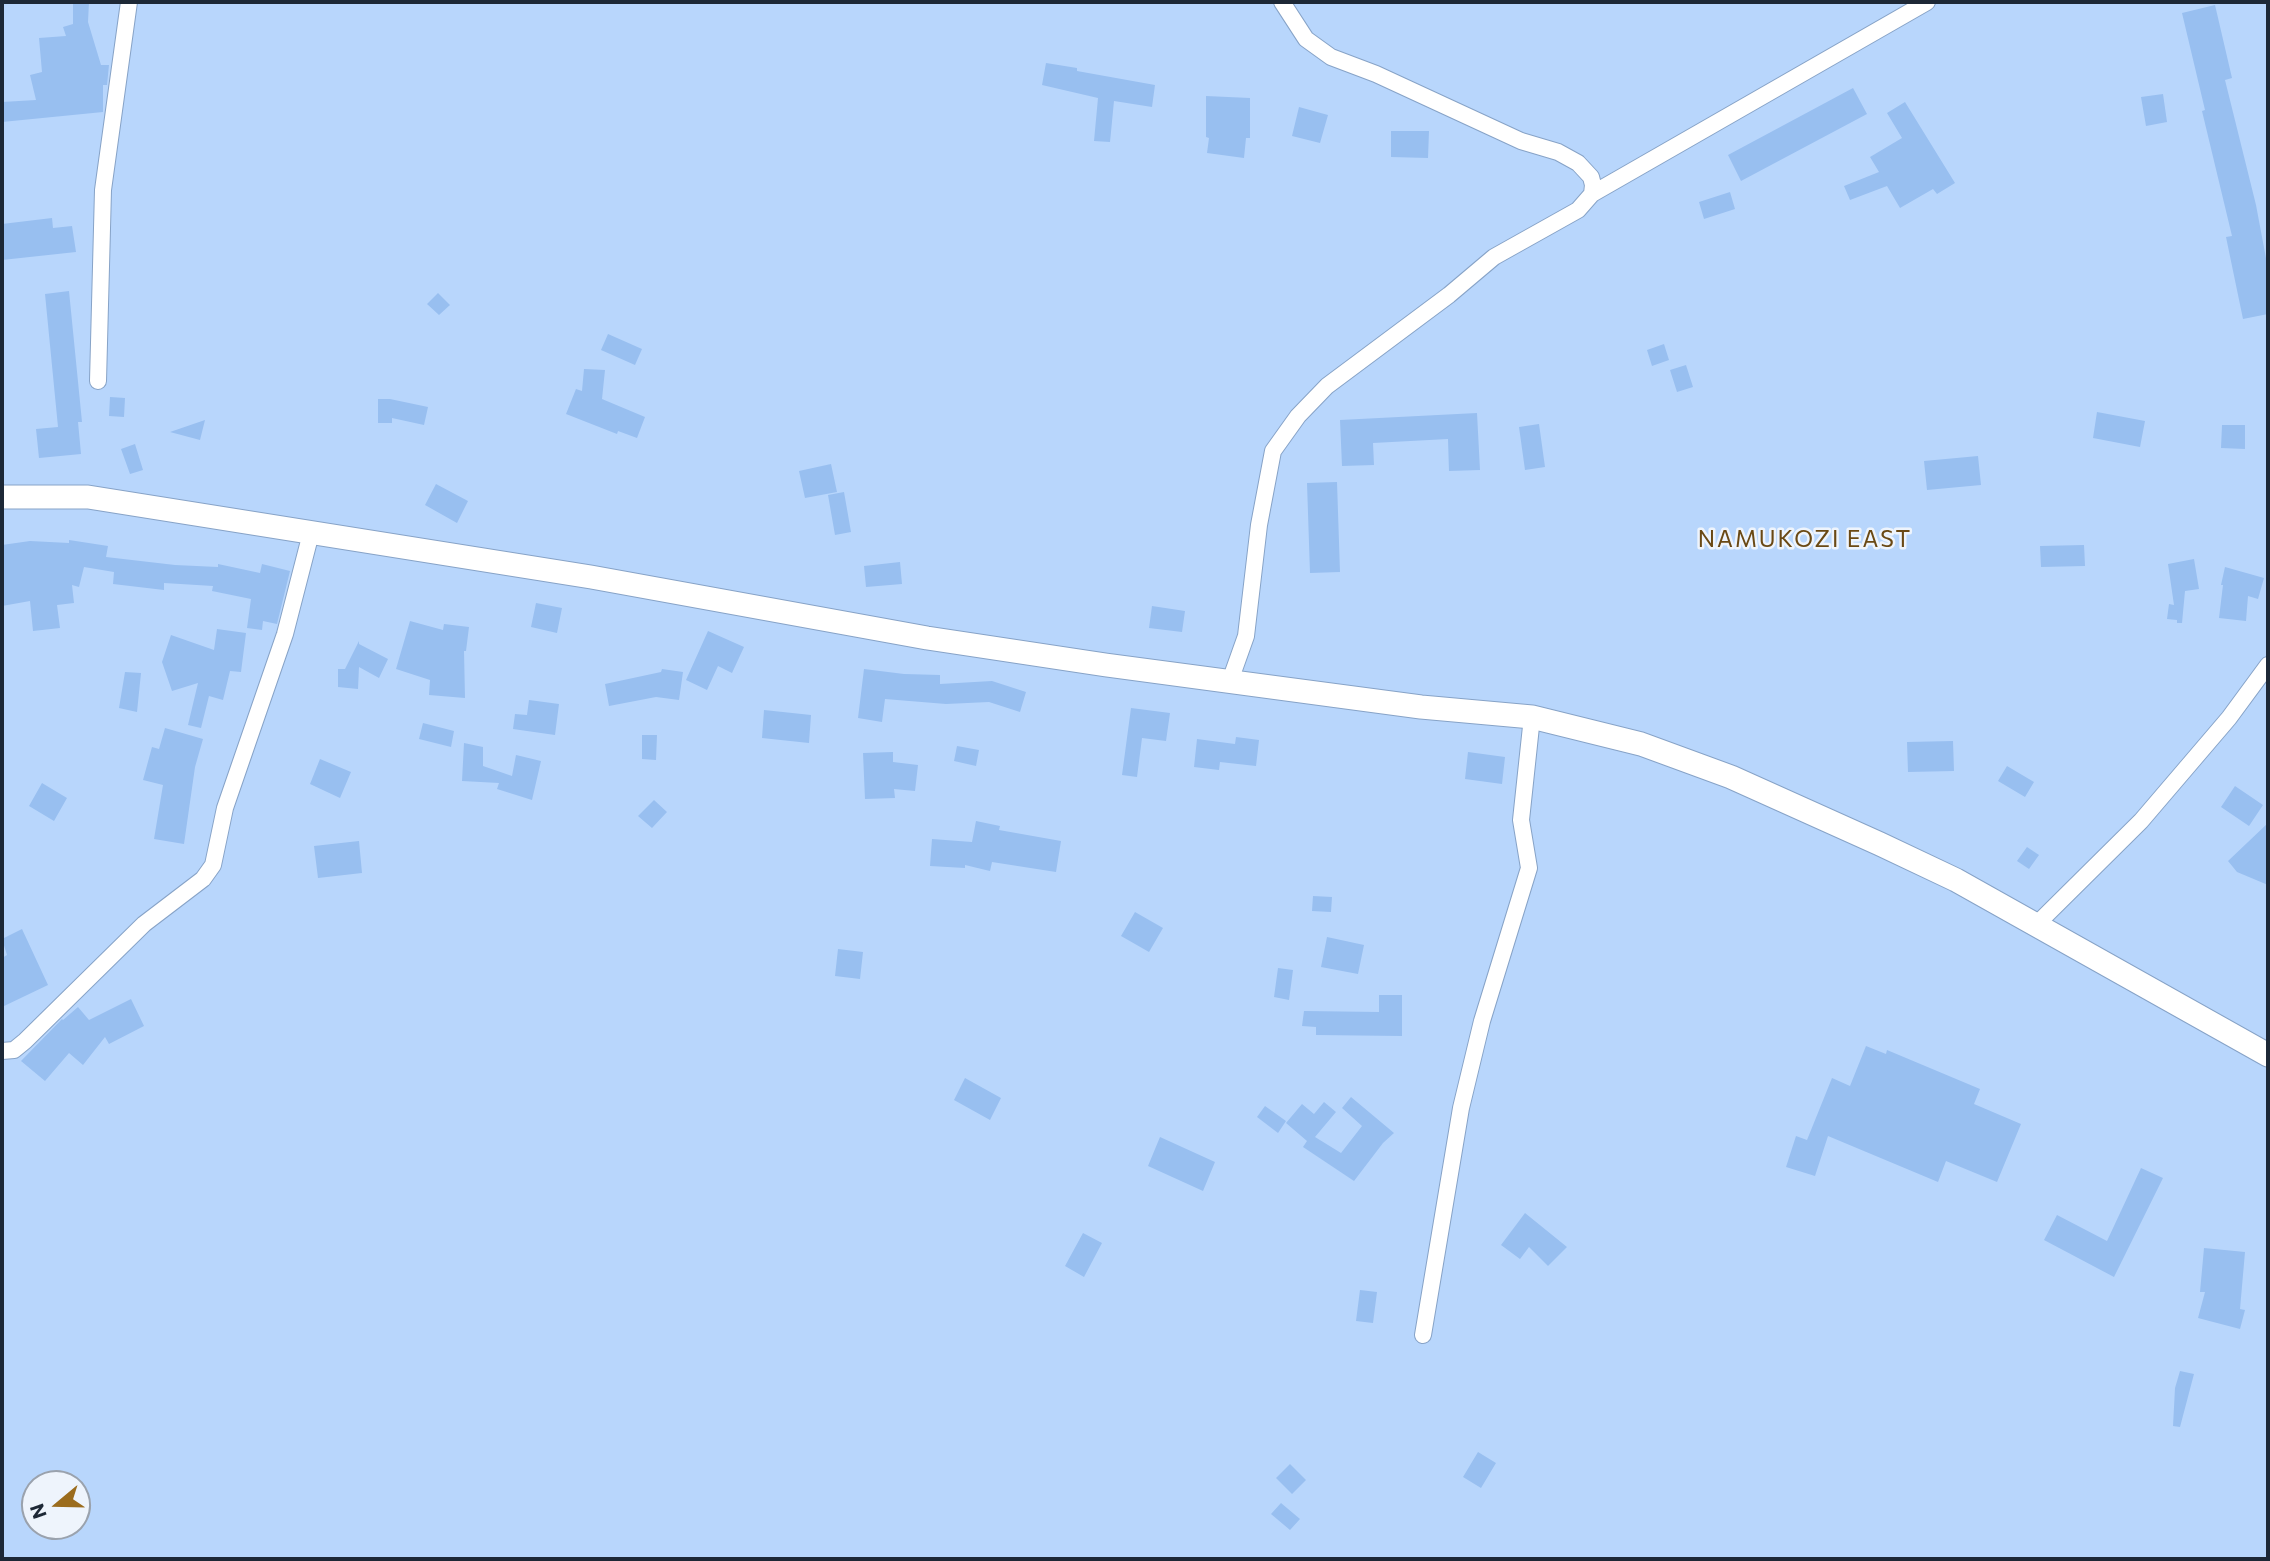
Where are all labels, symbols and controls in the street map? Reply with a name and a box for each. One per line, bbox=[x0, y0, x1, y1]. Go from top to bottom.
district label: NAMUKOZI EAST bbox=[1699, 525, 1911, 553]
north arrow bbox=[21, 1470, 91, 1540]
text: N bbox=[24, 1501, 51, 1522]

